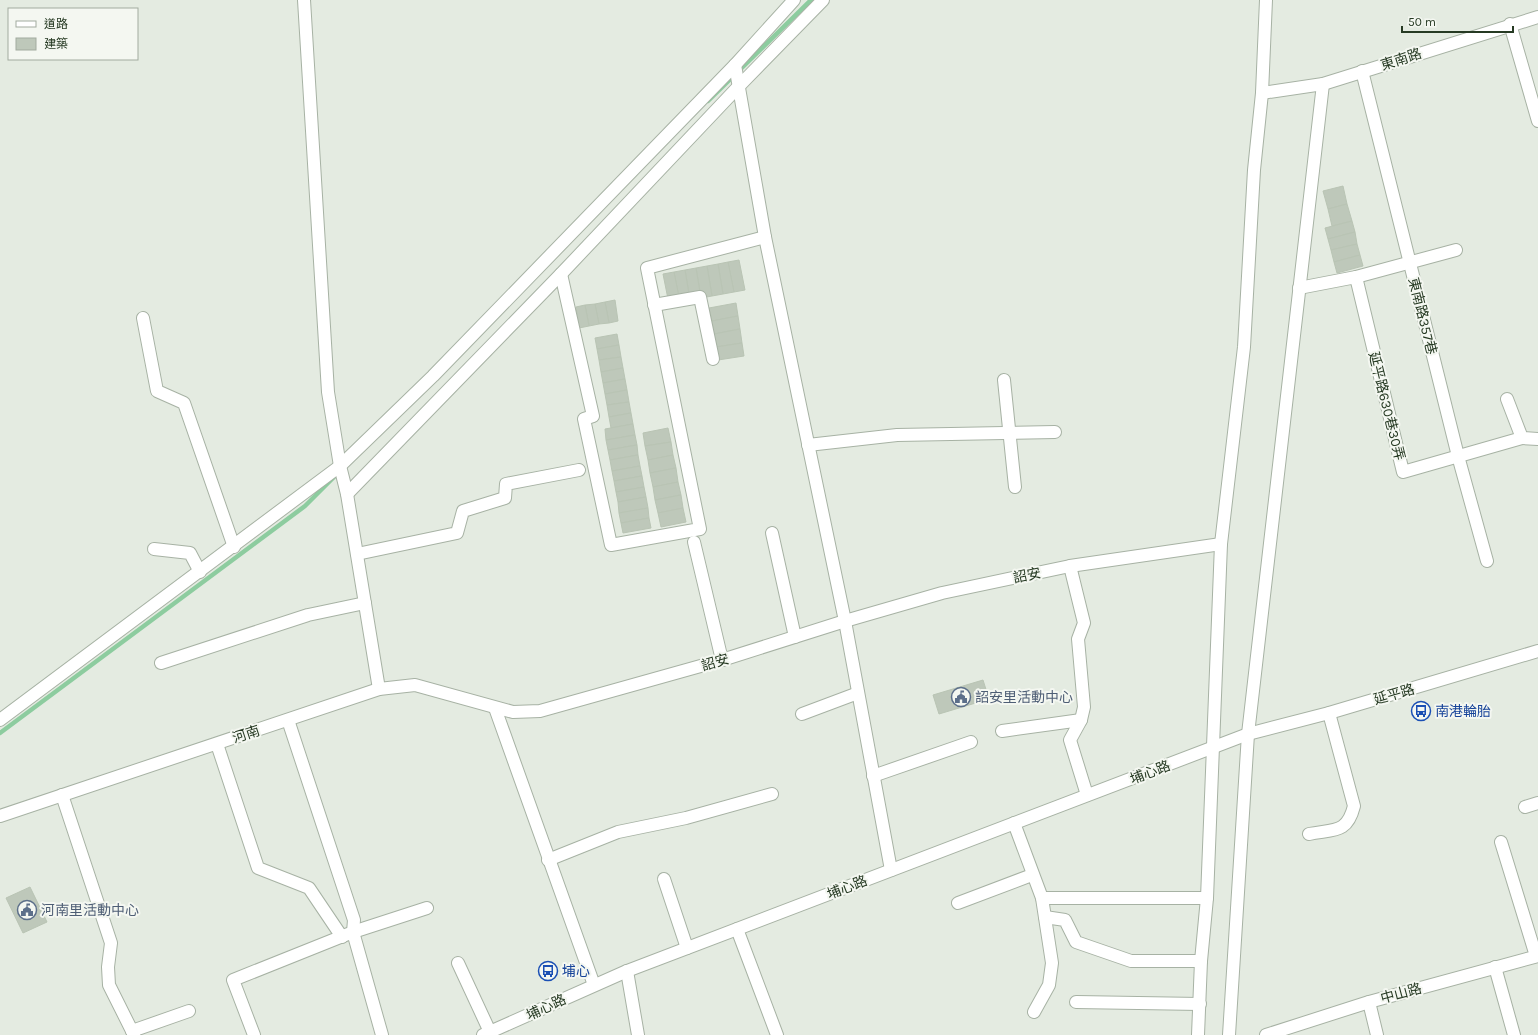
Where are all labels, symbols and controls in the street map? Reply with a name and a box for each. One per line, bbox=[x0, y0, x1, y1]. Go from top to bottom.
legend bbox=[8, 8, 138, 60]
scale bar bbox=[1402, 8, 1513, 34]
text: 50 m bbox=[1408, 15, 1436, 29]
text: 道路 bbox=[44, 17, 68, 31]
text: 建築 bbox=[44, 37, 68, 51]
street label: 東南路 bbox=[1379, 45, 1424, 74]
street label: 東南路357巷 bbox=[1405, 276, 1440, 356]
street label: 延平路630巷30弄 bbox=[1365, 350, 1408, 462]
street label: 詔安 bbox=[1012, 564, 1043, 587]
street label: 詔安 bbox=[699, 650, 731, 675]
street label: 延平路 bbox=[1372, 681, 1417, 708]
public building icon: 詔安里活動中心 bbox=[950, 686, 972, 708]
place label: 詔安里活動中心 bbox=[975, 689, 1073, 706]
bus stop icon: 南港輪胎 bbox=[1410, 700, 1432, 722]
place label: 南港輪胎 bbox=[1435, 703, 1491, 720]
street label: 河南 bbox=[230, 722, 262, 747]
street label: 埔心路 bbox=[1128, 757, 1173, 788]
street label: 埔心路 bbox=[825, 872, 870, 903]
public building icon: 河南里活動中心 bbox=[16, 899, 38, 921]
place label: 河南里活動中心 bbox=[41, 902, 139, 919]
bus stop icon: 埔心 bbox=[537, 960, 559, 982]
place label: 埔心 bbox=[562, 963, 590, 980]
street label: 中山路 bbox=[1379, 980, 1424, 1007]
street label: 埔心路 bbox=[524, 991, 569, 1024]

